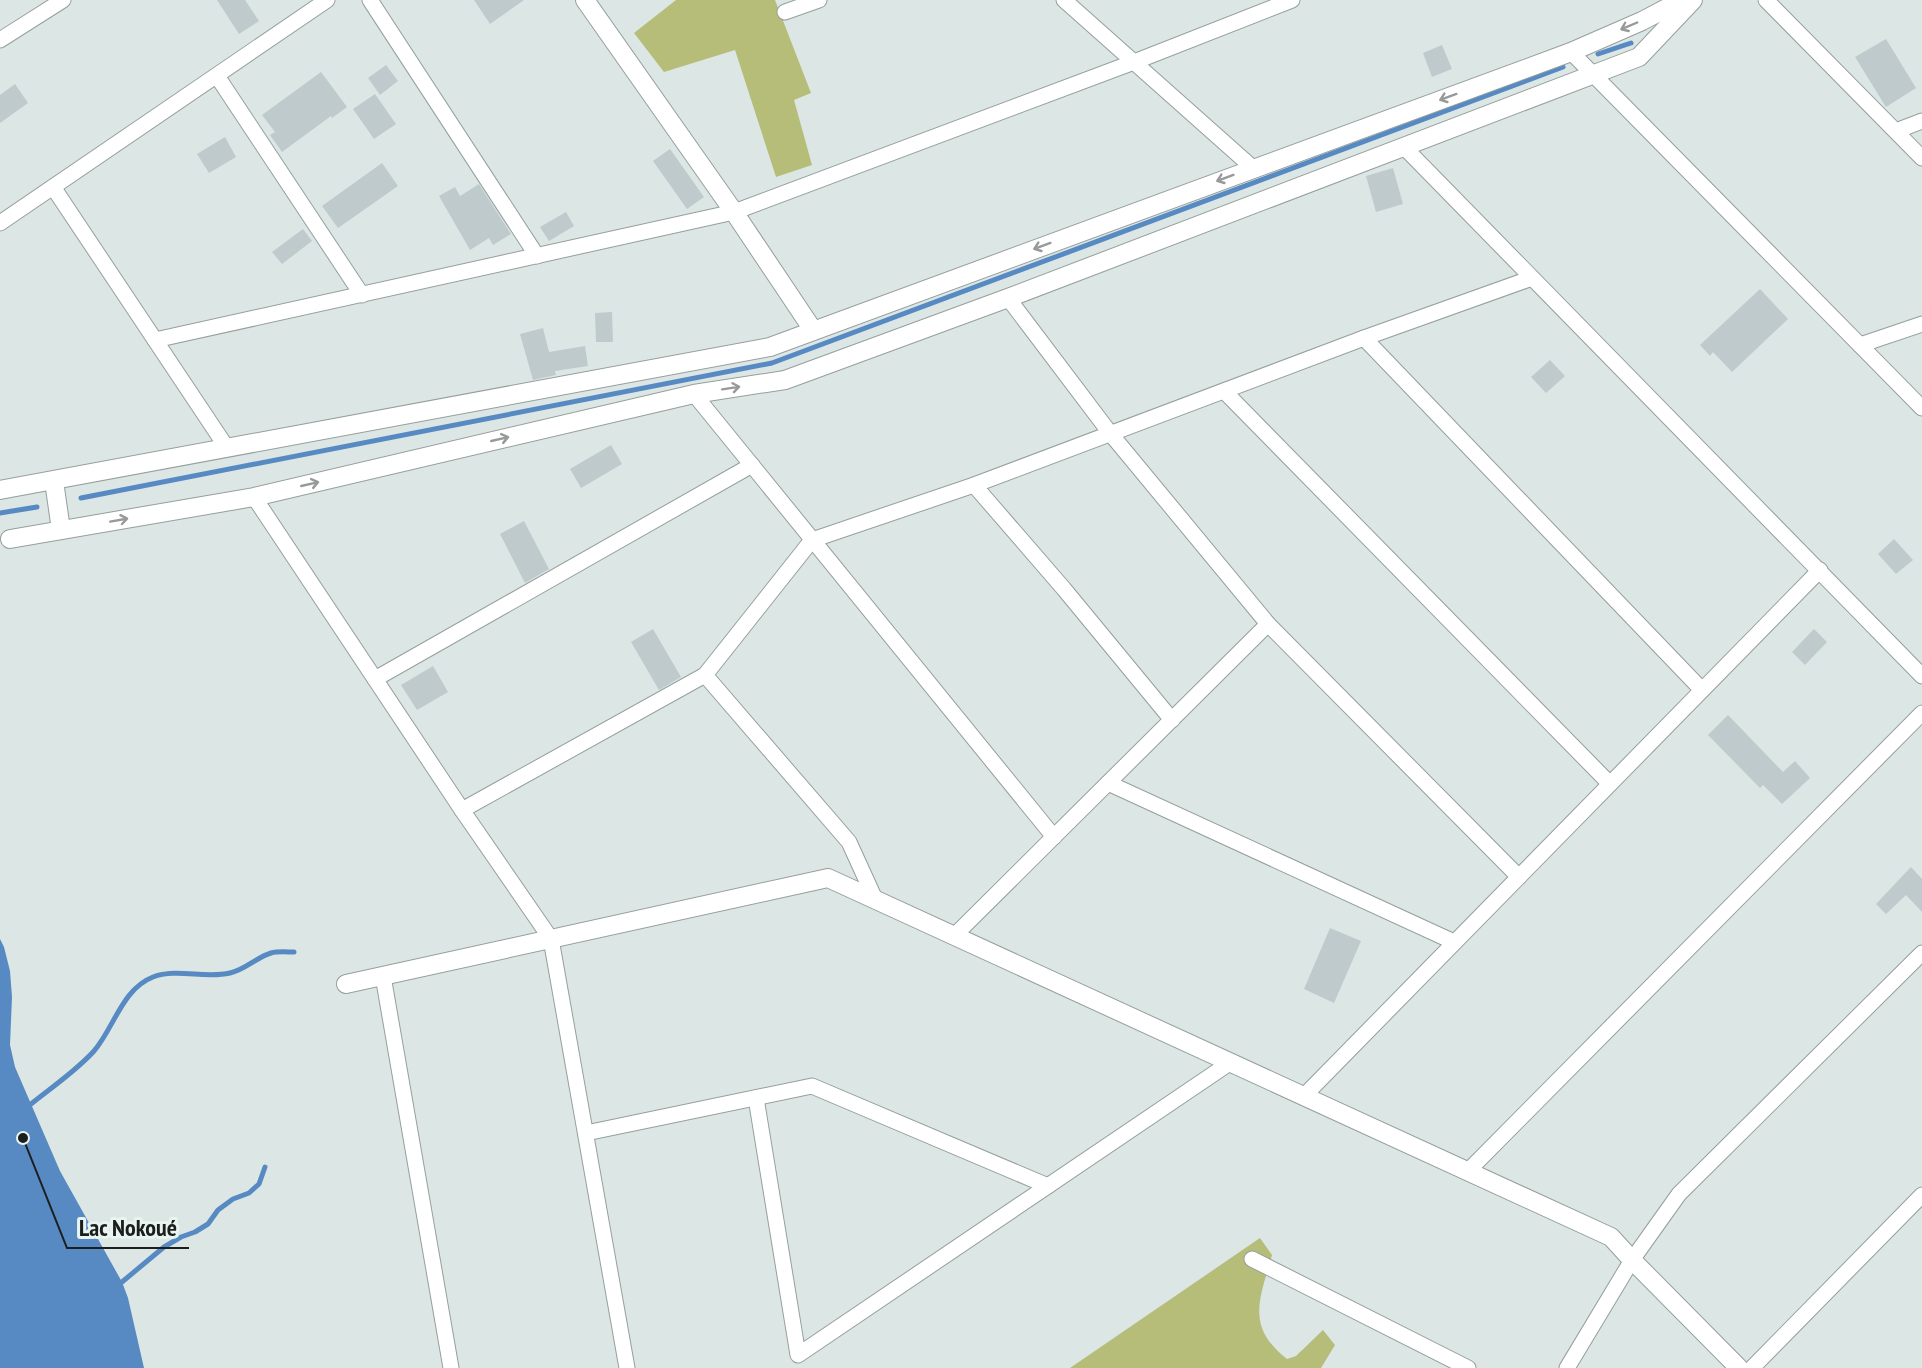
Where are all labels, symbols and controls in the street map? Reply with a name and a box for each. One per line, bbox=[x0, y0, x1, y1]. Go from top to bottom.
one-way arrow bbox=[1621, 21, 1639, 32]
one-way arrow bbox=[1439, 92, 1457, 103]
one-way arrow bbox=[1216, 173, 1235, 184]
one-way arrow bbox=[1033, 241, 1052, 252]
one-way arrow bbox=[721, 383, 741, 394]
one-way arrow bbox=[490, 433, 509, 445]
one-way arrow bbox=[300, 477, 319, 489]
one-way arrow bbox=[108, 515, 128, 526]
callout: Lac Nokoué bbox=[67, 1206, 189, 1248]
text: Lac Nokoué bbox=[79, 1212, 177, 1243]

